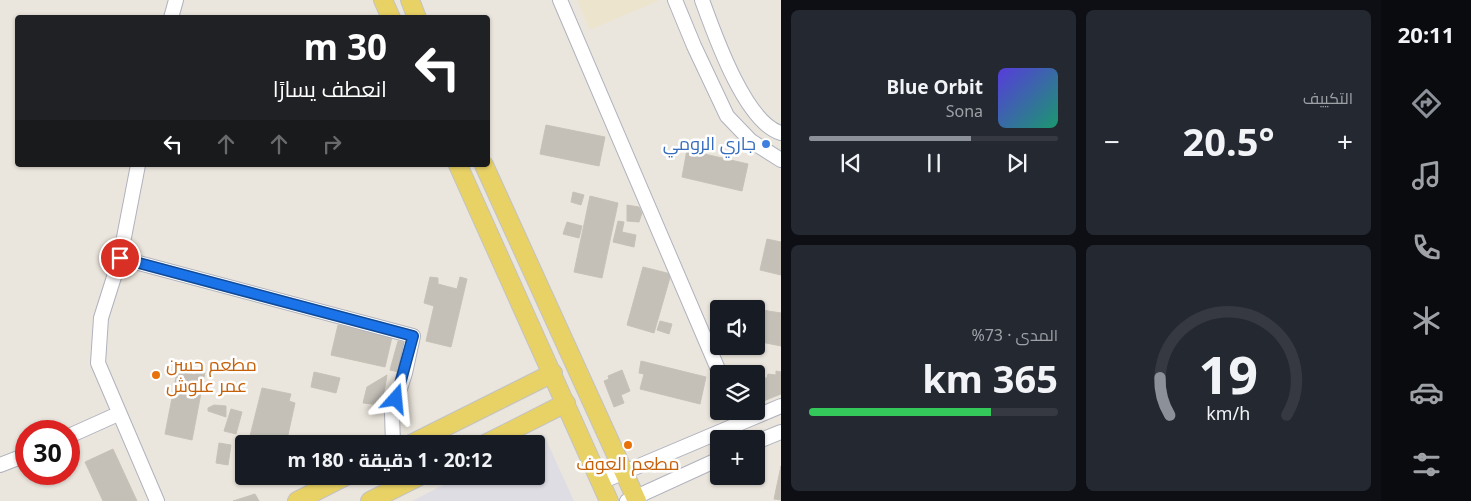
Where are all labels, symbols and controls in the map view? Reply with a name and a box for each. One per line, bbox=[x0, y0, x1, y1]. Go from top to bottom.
text: 20:11 bbox=[1398, 19, 1454, 49]
text: 30 m bbox=[304, 23, 387, 70]
icon: left bbox=[405, 35, 470, 100]
text: انعطف يسارًا bbox=[273, 73, 387, 103]
text: Blue Orbit bbox=[887, 74, 983, 100]
icon: directions bbox=[1409, 86, 1444, 121]
text: التكييف bbox=[1303, 87, 1353, 109]
text: Sona bbox=[946, 100, 983, 122]
text: 20.5° bbox=[1183, 115, 1275, 167]
text: − bbox=[1104, 122, 1120, 160]
text: + bbox=[1337, 122, 1353, 160]
icon: left bbox=[159, 130, 187, 158]
icon: ahead bbox=[212, 130, 240, 158]
icon: ahead bbox=[265, 130, 293, 158]
icon: right bbox=[318, 130, 346, 158]
place label: جاري الرومي bbox=[663, 131, 756, 158]
marker: جاري الرومي bbox=[760, 138, 772, 150]
icon: previous bbox=[837, 149, 865, 177]
icon: pause bbox=[920, 149, 948, 177]
icon: next bbox=[1003, 149, 1031, 177]
icon: music bbox=[1409, 158, 1444, 193]
icon: phone bbox=[1409, 230, 1444, 265]
pin bbox=[99, 237, 141, 279]
icon: arrive bbox=[106, 244, 134, 272]
map controls bbox=[710, 300, 765, 485]
button: sound bbox=[710, 300, 765, 355]
icon: climate bbox=[1409, 303, 1444, 338]
text: المدى · 73% bbox=[971, 324, 1058, 346]
text: 19 bbox=[1199, 338, 1258, 409]
place label: مطعم حسن عمر علوش bbox=[166, 352, 257, 397]
text: 365 km bbox=[922, 352, 1058, 404]
button: layers bbox=[710, 365, 765, 420]
marker: مطعم حسن عمر علوش bbox=[150, 369, 162, 381]
position arrow bbox=[369, 372, 421, 424]
icon: car bbox=[1409, 375, 1444, 410]
text: km/h bbox=[1207, 401, 1250, 425]
speed limit sign: 30 bbox=[15, 420, 80, 485]
button: + bbox=[710, 430, 765, 485]
marker: مطعم العوف bbox=[622, 439, 634, 451]
text: 20:12 · 1 دقيقة · 180 m bbox=[288, 447, 492, 473]
icon: filters bbox=[1409, 447, 1444, 482]
place label: مطعم العوف bbox=[576, 451, 680, 476]

